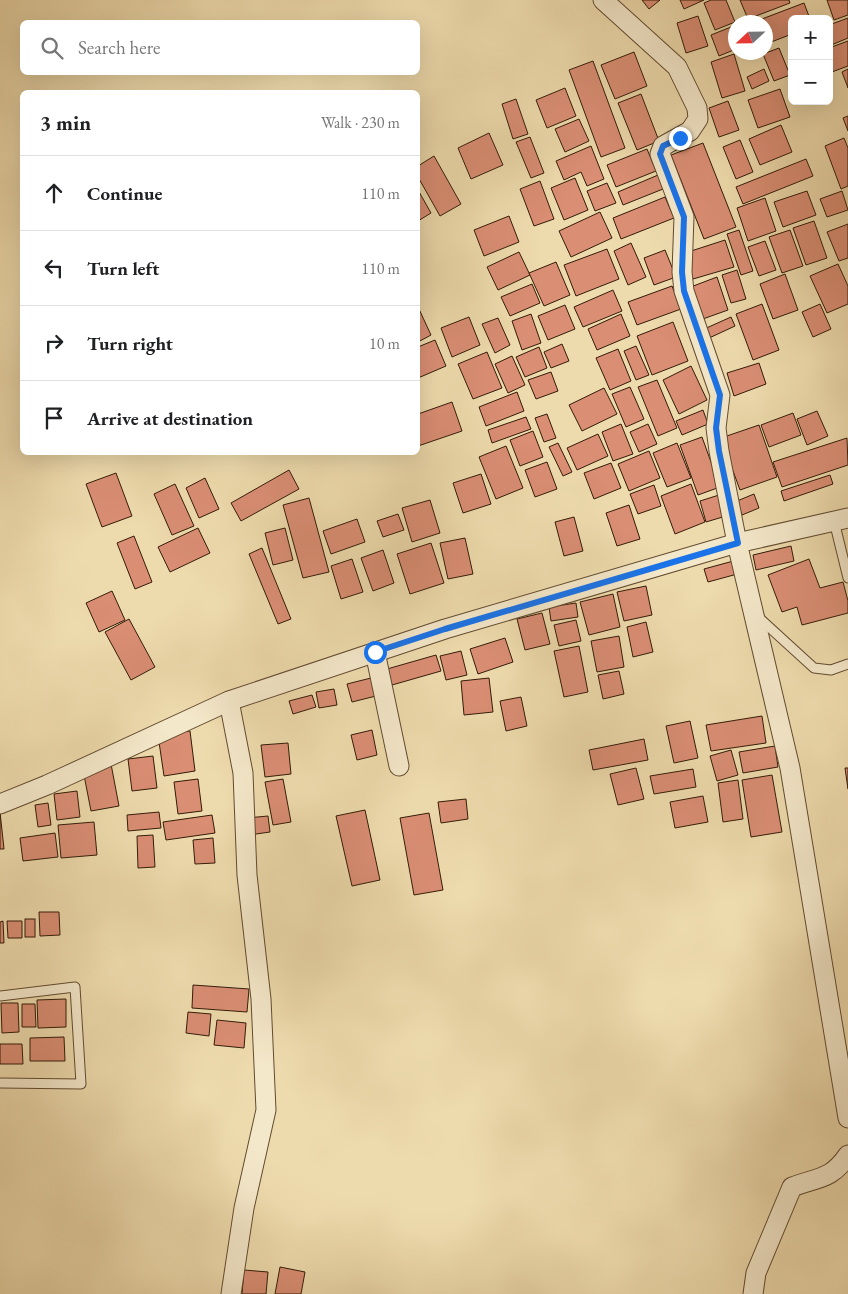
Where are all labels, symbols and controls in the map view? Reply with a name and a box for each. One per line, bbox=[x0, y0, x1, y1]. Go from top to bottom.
north arrow bbox=[728, 15, 773, 60]
map controls bbox=[788, 15, 833, 105]
button: + bbox=[788, 15, 833, 60]
search box bbox=[20, 20, 420, 75]
icon: search bbox=[38, 34, 66, 62]
text: Search here bbox=[78, 35, 160, 60]
button: − bbox=[788, 60, 833, 105]
text: 3 min bbox=[40, 109, 91, 136]
text: Walk · 230 m bbox=[321, 112, 400, 133]
route end bbox=[669, 127, 692, 150]
icon: ahead bbox=[40, 179, 68, 207]
text: Continue bbox=[87, 181, 162, 206]
text: 110 m bbox=[361, 183, 400, 204]
icon: left bbox=[40, 254, 68, 282]
text: Turn left bbox=[87, 256, 159, 281]
text: 110 m bbox=[361, 258, 400, 279]
icon: right bbox=[40, 329, 68, 357]
text: Turn right bbox=[87, 331, 173, 356]
text: 10 m bbox=[369, 333, 400, 354]
icon: arrive bbox=[40, 404, 68, 432]
text: Arrive at destination bbox=[87, 406, 253, 431]
route start bbox=[364, 641, 387, 664]

